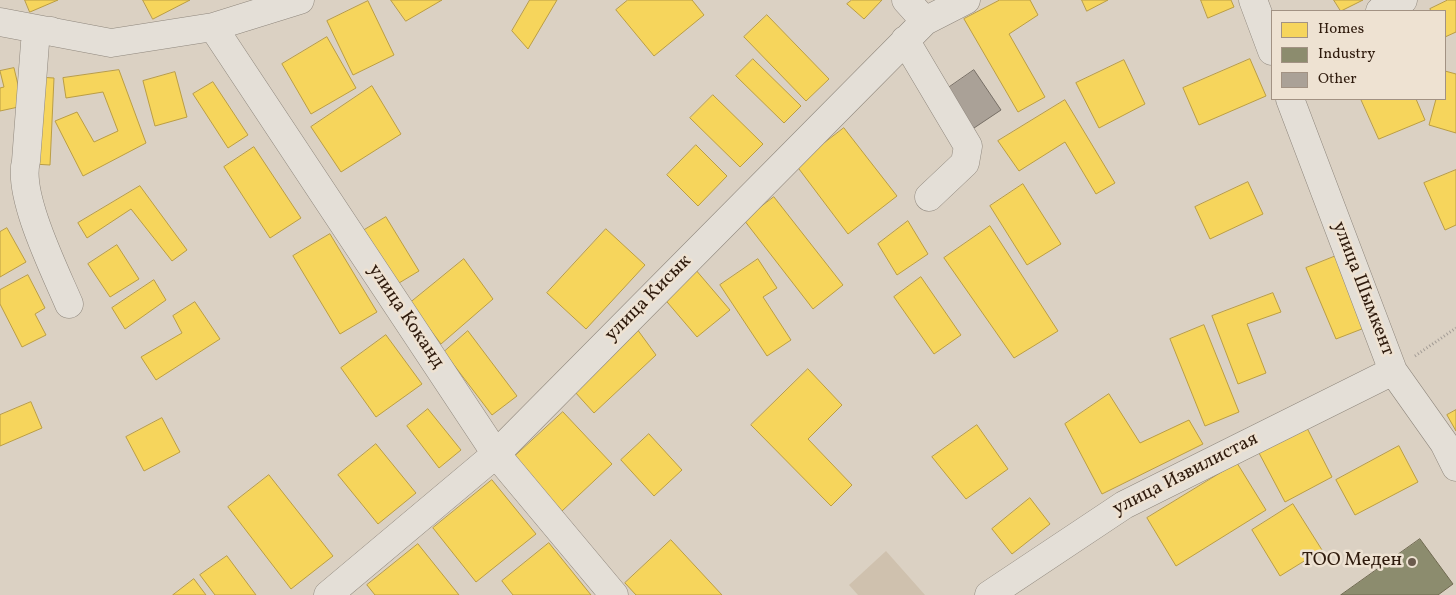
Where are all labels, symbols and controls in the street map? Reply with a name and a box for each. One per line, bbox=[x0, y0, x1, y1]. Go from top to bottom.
legend bbox=[1271, 10, 1446, 100]
text: Homes bbox=[1318, 19, 1364, 40]
text: Industry bbox=[1318, 44, 1375, 65]
text: Other bbox=[1318, 69, 1357, 90]
street label: улица Шымкент bbox=[1326, 219, 1398, 359]
street label: улица Кисык bbox=[601, 251, 697, 347]
street label: улица Коканд bbox=[362, 261, 448, 373]
street label: улица Извилистая bbox=[1110, 429, 1262, 521]
place label: ТОО Меден bbox=[1302, 551, 1402, 573]
marker: ТОО Меден bbox=[1406, 556, 1418, 568]

